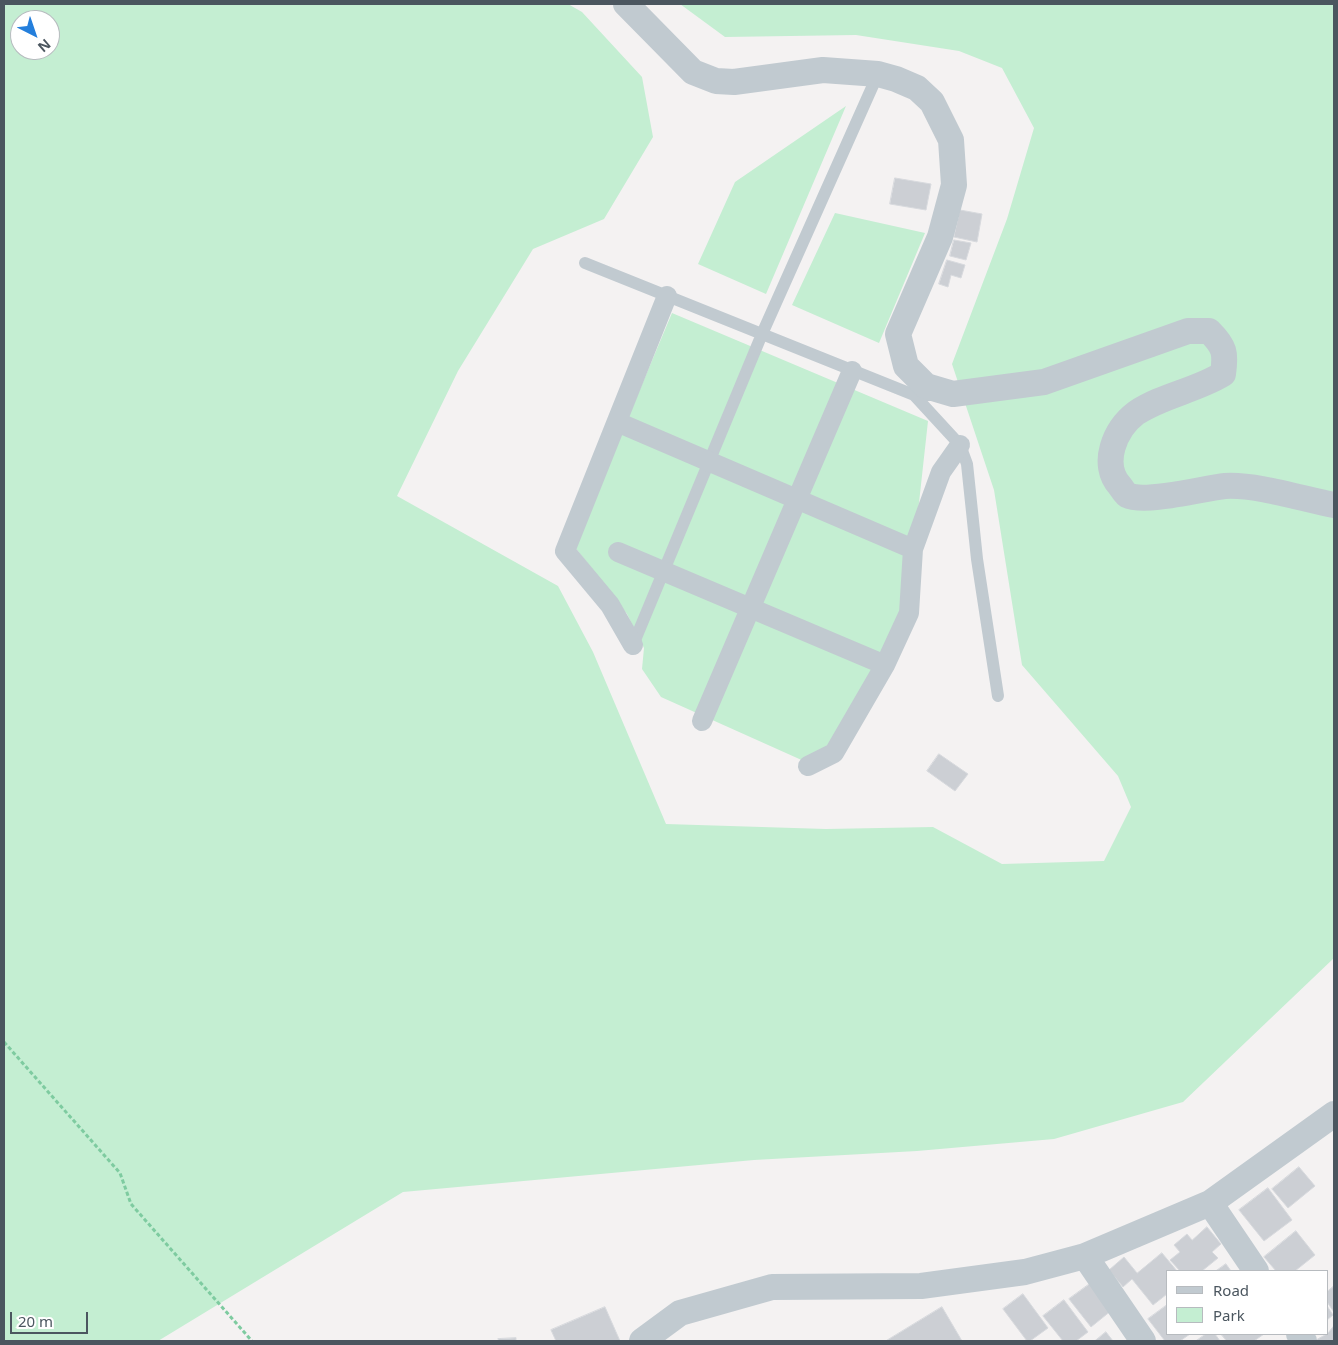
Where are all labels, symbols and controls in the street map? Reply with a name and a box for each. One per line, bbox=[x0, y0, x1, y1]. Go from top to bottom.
north arrow bbox=[10, 10, 60, 60]
text: N bbox=[34, 35, 55, 57]
legend bbox=[1166, 1270, 1328, 1335]
text: Road bbox=[1213, 1280, 1249, 1300]
scale bar bbox=[12, 1302, 90, 1334]
text: Park bbox=[1213, 1305, 1245, 1325]
text: 20 m bbox=[18, 1311, 53, 1331]

